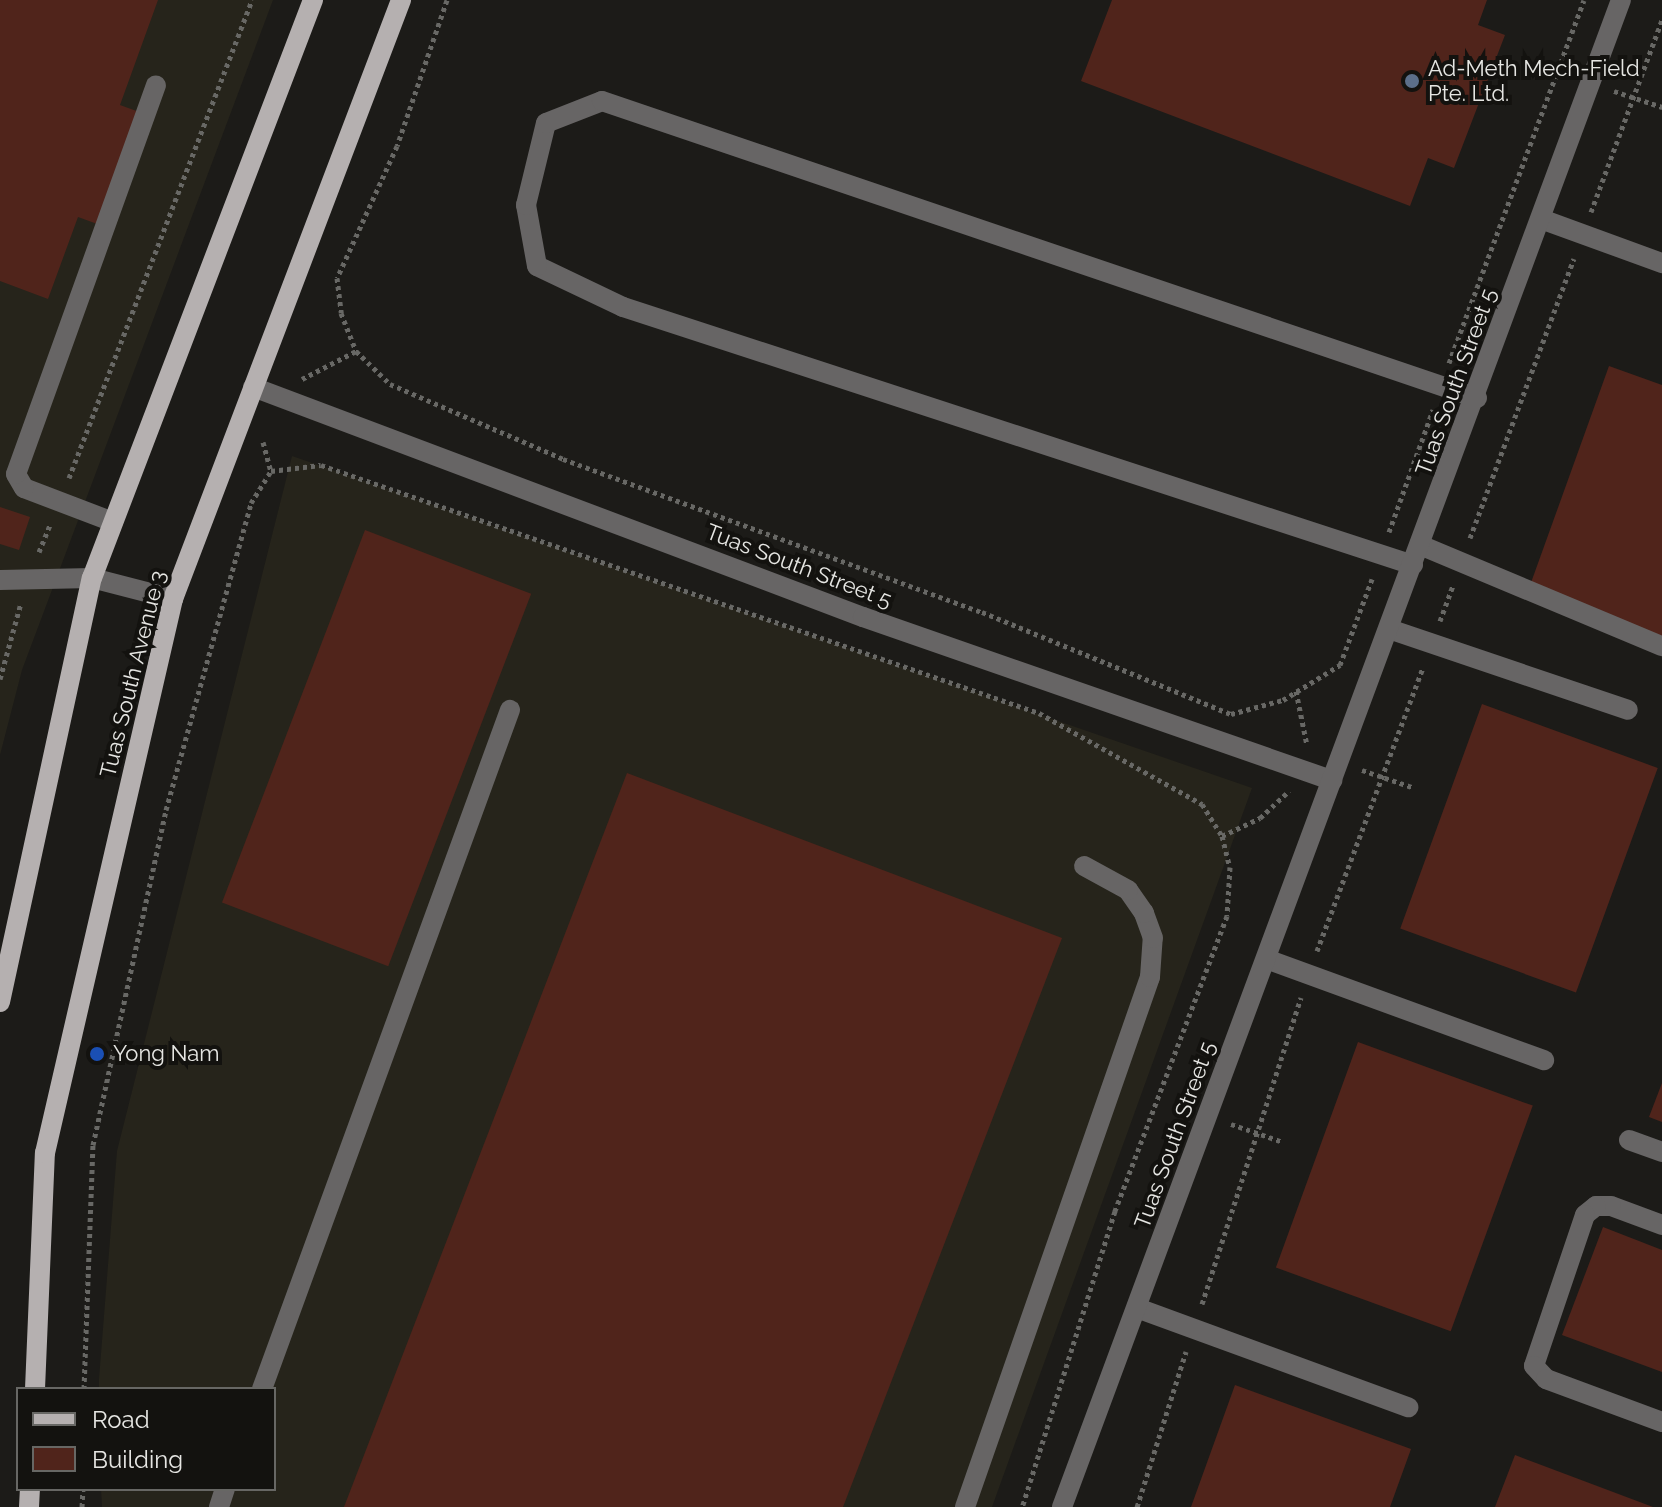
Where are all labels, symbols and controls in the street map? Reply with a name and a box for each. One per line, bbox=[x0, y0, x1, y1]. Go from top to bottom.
place label: Ad-Meth Mech-Field Pte. Ltd. bbox=[1428, 55, 1640, 106]
marker: Ad-Meth Mech-Field Pte. Ltd. bbox=[1403, 72, 1421, 90]
street label: Tuas South Street 5 bbox=[1410, 285, 1502, 479]
street label: Tuas South Street 5 bbox=[702, 518, 896, 614]
street label: Tuas South Avenue 3 bbox=[94, 568, 172, 780]
street label: Tuas South Street 5 bbox=[1129, 1038, 1221, 1232]
place label: Yong Nam bbox=[113, 1041, 220, 1067]
marker: Yong Nam bbox=[88, 1045, 106, 1063]
legend bbox=[16, 1387, 276, 1491]
text: Road bbox=[92, 1405, 150, 1434]
text: Building bbox=[92, 1445, 183, 1474]

